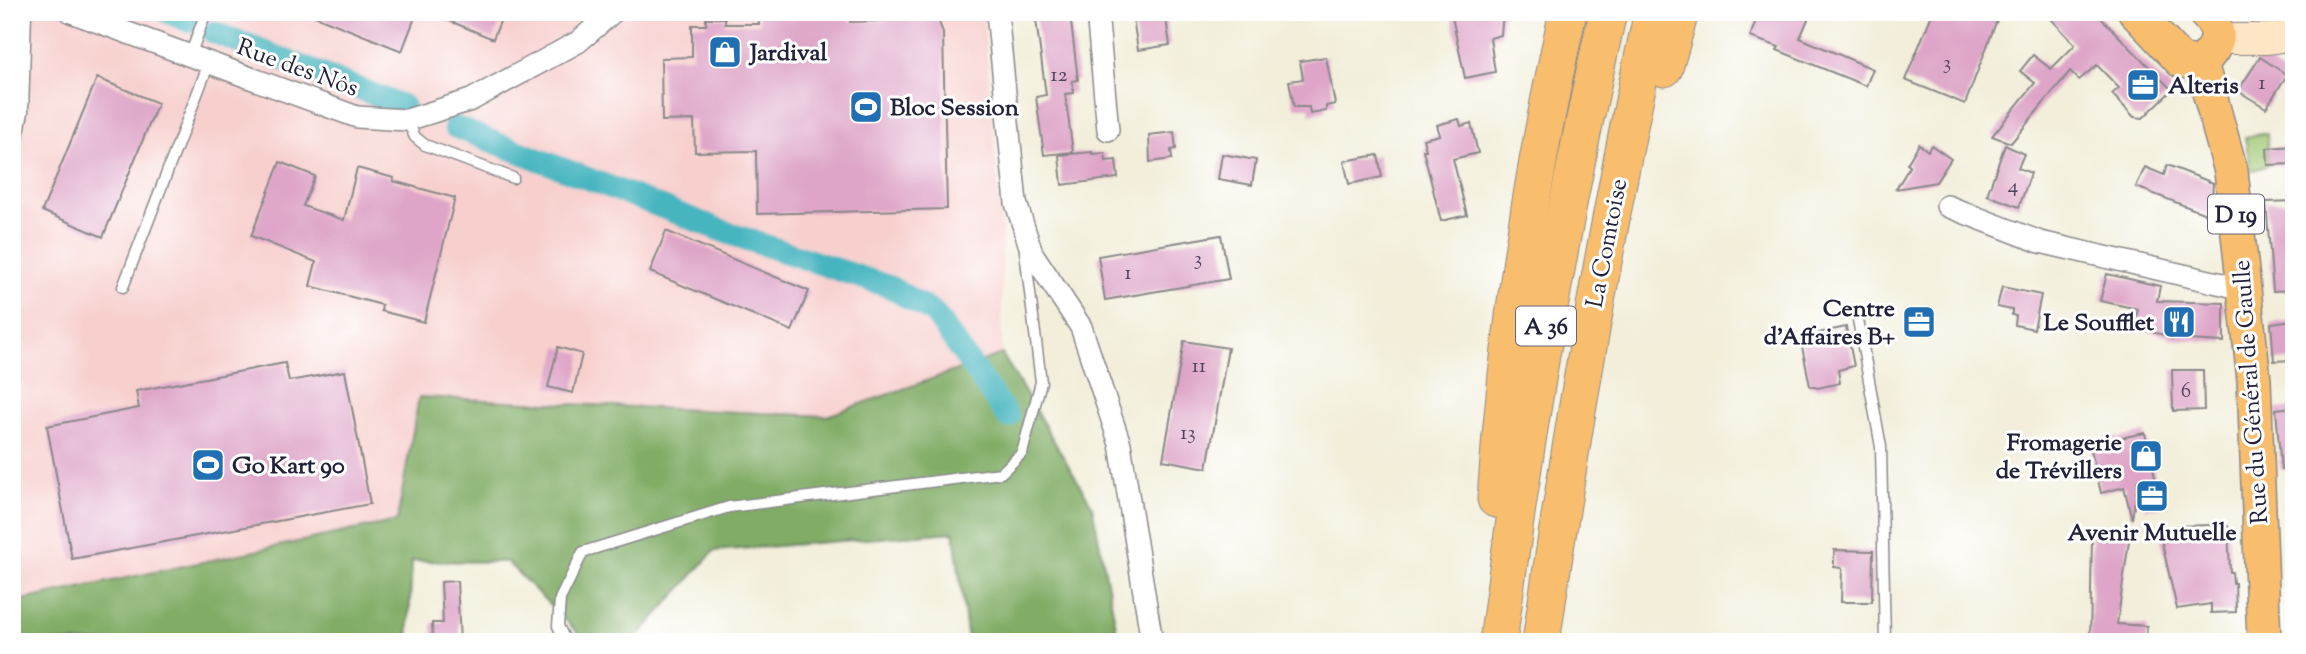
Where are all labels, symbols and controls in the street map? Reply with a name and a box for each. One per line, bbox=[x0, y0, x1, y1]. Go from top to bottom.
street label: Rue des Nôs bbox=[232, 31, 363, 107]
shop icon: Jardival bbox=[706, 33, 744, 71]
place label: Jardival bbox=[748, 37, 828, 71]
house number: 3 bbox=[1943, 49, 1951, 79]
house number: 12 bbox=[1051, 61, 1068, 91]
office icon: Alteris bbox=[2124, 66, 2162, 104]
house number: 1 bbox=[2258, 69, 2266, 99]
place label: Alteris bbox=[2168, 70, 2239, 104]
sports icon: Bloc Session bbox=[847, 88, 885, 126]
place label: Bloc Session bbox=[890, 92, 1020, 126]
house number: 4 bbox=[2008, 172, 2018, 202]
street label: La Comtoise bbox=[1579, 176, 1637, 311]
road number: D 19 bbox=[2208, 195, 2264, 234]
house number: 3 bbox=[1194, 245, 1202, 275]
house number: 1 bbox=[1124, 259, 1132, 289]
street label: Rue du Général de Gaulle bbox=[2226, 259, 2278, 525]
place label: Centre d'Affaires B+ bbox=[1764, 293, 1895, 355]
office icon: Centre d'Affaires B+ bbox=[1900, 303, 1938, 341]
restaurant icon: Le Soufflet bbox=[2160, 303, 2198, 341]
road number: A 36 bbox=[1516, 306, 1576, 346]
place label: Le Soufflet bbox=[2043, 307, 2155, 341]
house number: 11 bbox=[1192, 352, 1206, 382]
house number: 6 bbox=[2181, 377, 2191, 407]
house number: 13 bbox=[1180, 419, 1196, 449]
place label: Fromagerie de Trévillers bbox=[1996, 427, 2122, 489]
shop icon: Fromagerie de Trévillers bbox=[2127, 437, 2165, 475]
sports icon: Go Kart 90 bbox=[189, 446, 227, 484]
place label: Go Kart 90 bbox=[232, 450, 345, 484]
office icon: Avenir Mutuelle bbox=[2133, 477, 2171, 515]
place label: Avenir Mutuelle bbox=[2067, 517, 2237, 551]

